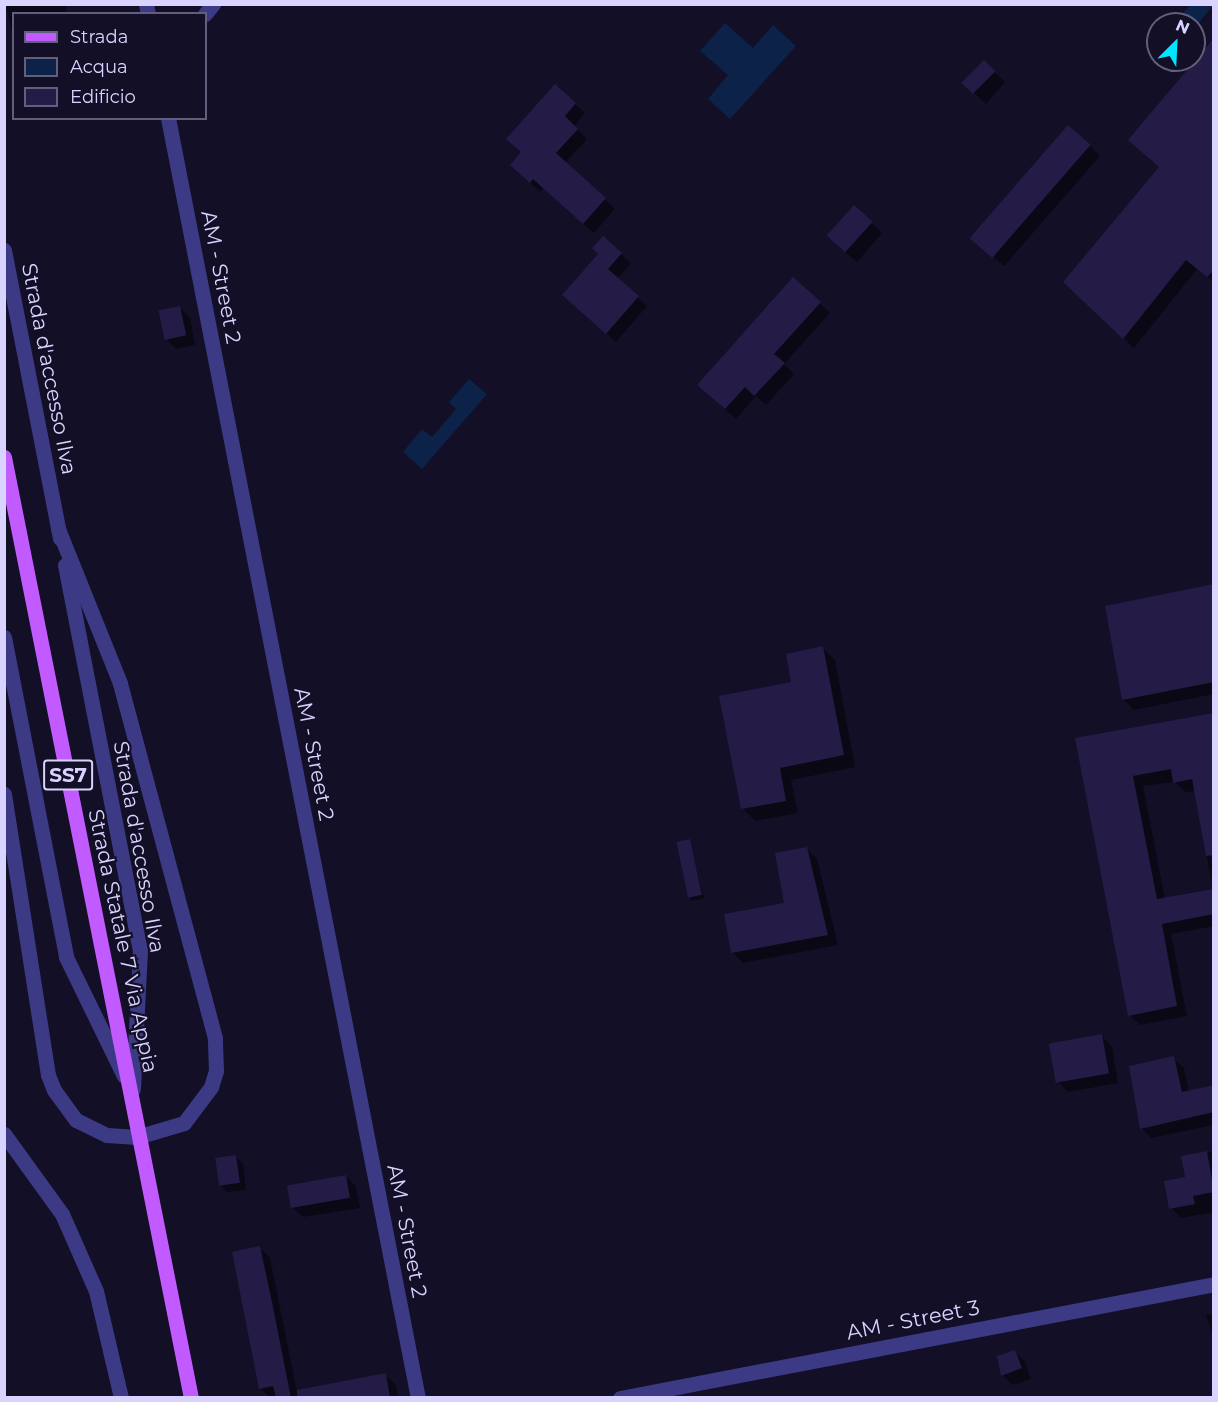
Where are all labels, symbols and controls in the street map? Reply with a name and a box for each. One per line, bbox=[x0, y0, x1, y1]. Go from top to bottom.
legend bbox=[12, 12, 207, 120]
north arrow bbox=[1146, 12, 1206, 72]
text: N bbox=[1173, 16, 1192, 38]
text: Strada bbox=[70, 26, 128, 48]
text: Acqua bbox=[70, 56, 128, 78]
text: Edificio bbox=[70, 86, 136, 108]
street label: AM - Street 2 bbox=[196, 208, 246, 346]
street label: Strada d'accesso Ilva bbox=[16, 261, 82, 477]
street label: AM - Street 2 bbox=[289, 685, 339, 823]
street label: Strada d'accesso Ilva bbox=[108, 739, 170, 955]
road number: SS7 bbox=[42, 758, 94, 792]
street label: Strada Statale 7 Via Appia bbox=[83, 807, 163, 1075]
street label: AM - Street 2 bbox=[382, 1162, 432, 1300]
street label: AM - Street 3 bbox=[844, 1295, 982, 1345]

